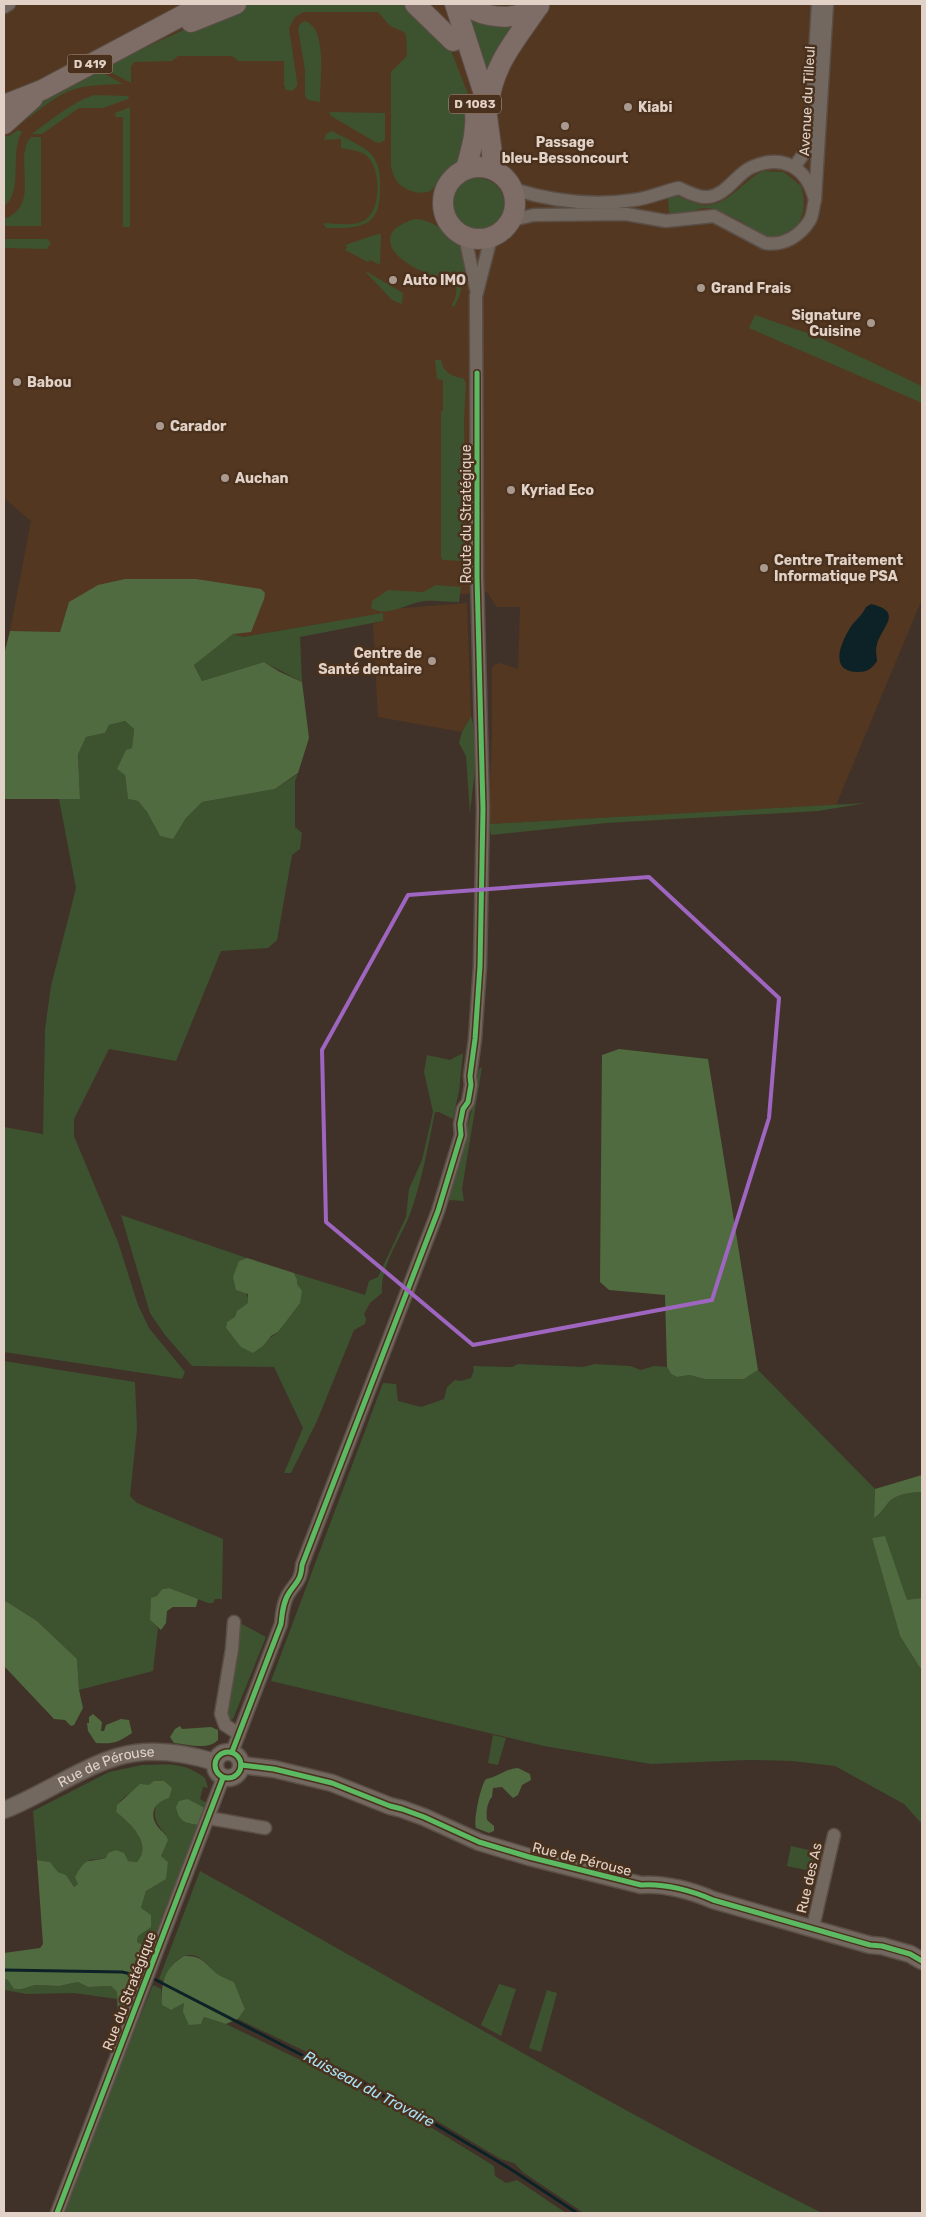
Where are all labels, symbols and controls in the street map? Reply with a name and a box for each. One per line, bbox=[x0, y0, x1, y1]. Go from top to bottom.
street label: Avenue du Tilleul bbox=[796, 46, 819, 157]
road number: D 419 bbox=[68, 54, 112, 74]
road number: D 1083 bbox=[449, 95, 501, 114]
place label: Kiabi bbox=[638, 99, 672, 116]
marker: Kiabi bbox=[622, 101, 634, 113]
marker: Passage bleu-Bessoncourt bbox=[559, 120, 571, 132]
place label: Passage bleu-Bessoncourt bbox=[502, 134, 629, 167]
place label: Auto IMO bbox=[403, 272, 466, 289]
marker: Auto IMO bbox=[387, 274, 399, 286]
place label: Grand Frais bbox=[711, 280, 791, 297]
marker: Grand Frais bbox=[695, 282, 707, 294]
place label: Signature Cuisine bbox=[792, 307, 861, 340]
marker: Signature Cuisine bbox=[865, 317, 877, 329]
place label: Babou bbox=[27, 374, 72, 391]
marker: Babou bbox=[11, 376, 23, 388]
place label: Carador bbox=[170, 418, 227, 435]
marker: Carador bbox=[154, 420, 166, 432]
street label: Route du Stratégique bbox=[458, 444, 475, 584]
place label: Auchan bbox=[235, 470, 289, 487]
marker: Auchan bbox=[219, 472, 231, 484]
place label: Kyriad Eco bbox=[521, 482, 594, 499]
marker: Kyriad Eco bbox=[505, 484, 517, 496]
place label: Centre Traitement Informatique PSA bbox=[774, 552, 903, 585]
marker: Centre Traitement Informatique PSA bbox=[758, 562, 770, 574]
place label: Centre de Santé dentaire bbox=[318, 645, 422, 678]
marker: Centre de Santé dentaire bbox=[426, 655, 438, 667]
street label: Rue de Pérouse bbox=[55, 1744, 155, 1791]
street label: Rue de Pérouse bbox=[530, 1839, 633, 1880]
street label: Rue des As bbox=[793, 1841, 826, 1915]
street label: Rue du Stratégique bbox=[99, 1929, 160, 2053]
water label: Ruisseau du Trovaire bbox=[301, 2047, 438, 2131]

